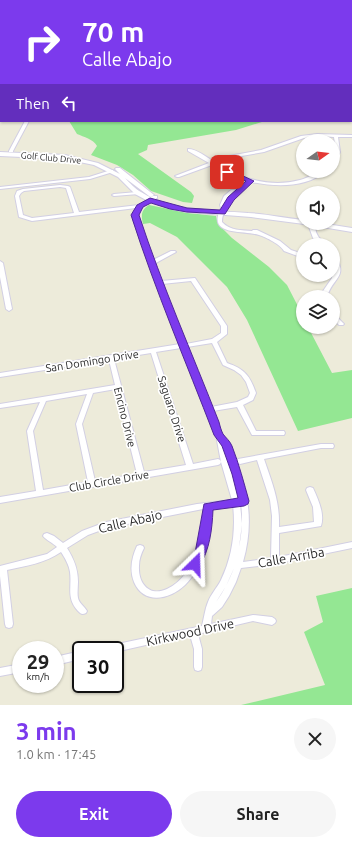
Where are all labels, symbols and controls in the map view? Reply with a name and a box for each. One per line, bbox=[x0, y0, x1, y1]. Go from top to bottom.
icon: right bbox=[16, 16, 68, 68]
text: 70 m bbox=[82, 16, 144, 47]
text: Calle Abajo bbox=[82, 49, 172, 69]
icon: left bbox=[58, 92, 80, 114]
text: Then bbox=[16, 95, 50, 112]
north arrow bbox=[296, 134, 340, 178]
map controls bbox=[296, 134, 340, 334]
street label: Golf Club Drive bbox=[20, 150, 82, 166]
pin bbox=[210, 155, 244, 189]
icon: arrive bbox=[216, 161, 238, 183]
button: sound bbox=[296, 186, 340, 230]
button: search bbox=[296, 238, 340, 282]
button: layers bbox=[296, 290, 340, 334]
street label: San Domingo Drive bbox=[45, 348, 139, 374]
street label: Saguaro Drive bbox=[156, 374, 188, 444]
street label: Encino Drive bbox=[112, 386, 138, 448]
street label: Club Circle Drive bbox=[68, 468, 150, 494]
street label: Calle Abajo bbox=[97, 507, 163, 535]
position arrow bbox=[174, 543, 216, 585]
street label: Calle Arriba bbox=[257, 544, 325, 570]
street label: Kirkwood Drive bbox=[145, 616, 235, 648]
speed limit sign: 30 bbox=[72, 641, 124, 693]
text: 29 bbox=[27, 650, 49, 673]
text: km/h bbox=[26, 671, 50, 682]
text: 3 min bbox=[16, 718, 77, 745]
button: close bbox=[294, 718, 336, 760]
text: 1.0 km · 17:45 bbox=[16, 747, 96, 761]
button: Exit bbox=[16, 791, 172, 837]
button: Share bbox=[180, 791, 336, 837]

